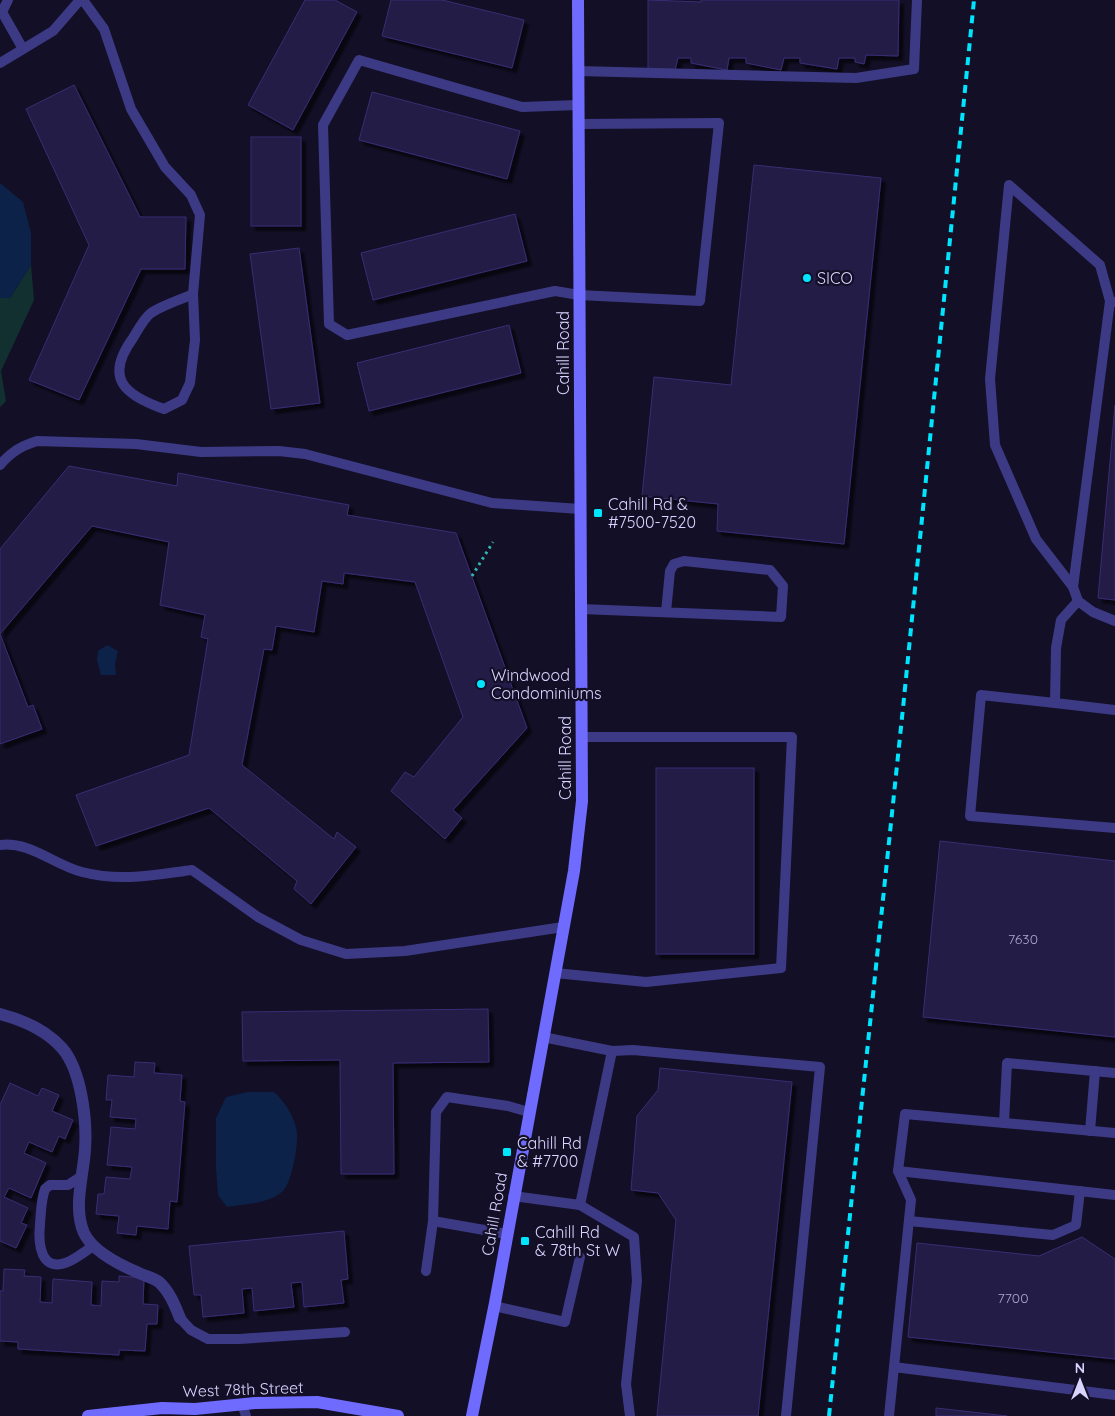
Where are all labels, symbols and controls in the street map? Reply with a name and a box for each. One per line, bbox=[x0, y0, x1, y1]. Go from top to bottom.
place label: SICO bbox=[817, 268, 853, 288]
marker: SICO bbox=[801, 272, 813, 284]
street label: Cahill Road bbox=[553, 311, 573, 395]
place label: Cahill Rd & #7500-7520 bbox=[608, 494, 696, 532]
marker: Cahill Rd & #7500-7520 bbox=[592, 507, 604, 519]
place label: Windwood Condominiums bbox=[491, 665, 602, 703]
marker: Windwood Condominiums bbox=[475, 678, 487, 690]
street label: Cahill Road bbox=[555, 716, 575, 800]
house number: 7630 bbox=[1008, 930, 1038, 948]
place label: Cahill Rd & #7700 bbox=[517, 1133, 582, 1171]
marker: Cahill Rd & #7700 bbox=[501, 1146, 513, 1158]
street label: Cahill Road bbox=[477, 1171, 511, 1257]
place label: Cahill Rd & 78th St W bbox=[535, 1222, 620, 1260]
marker: Cahill Rd & 78th St W bbox=[519, 1235, 531, 1247]
house number: 7700 bbox=[997, 1289, 1029, 1307]
north arrow bbox=[1055, 1356, 1105, 1406]
text: N bbox=[1075, 1359, 1085, 1377]
street label: West 78th Street bbox=[182, 1377, 304, 1401]

